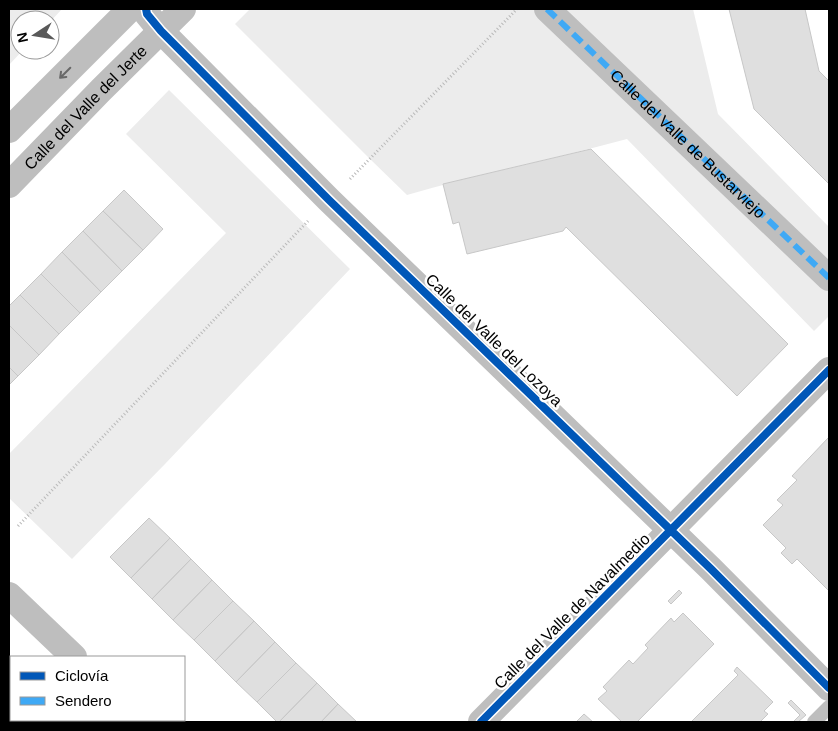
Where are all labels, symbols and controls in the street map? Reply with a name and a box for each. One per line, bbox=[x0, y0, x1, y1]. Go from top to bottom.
north arrow bbox=[10, 10, 60, 60]
text: N bbox=[13, 31, 31, 44]
street label: Calle del Valle del Jerte bbox=[21, 42, 150, 173]
street label: Calle del Valle de Bustarviejo bbox=[607, 66, 769, 221]
one-way arrow bbox=[59, 67, 71, 80]
street label: Calle del Valle del Lozoya bbox=[422, 270, 566, 410]
street label: Calle del Valle de Navalmedio bbox=[491, 530, 653, 692]
legend bbox=[10, 656, 185, 721]
text: Ciclovía bbox=[55, 667, 109, 684]
text: Sendero bbox=[55, 692, 112, 709]

